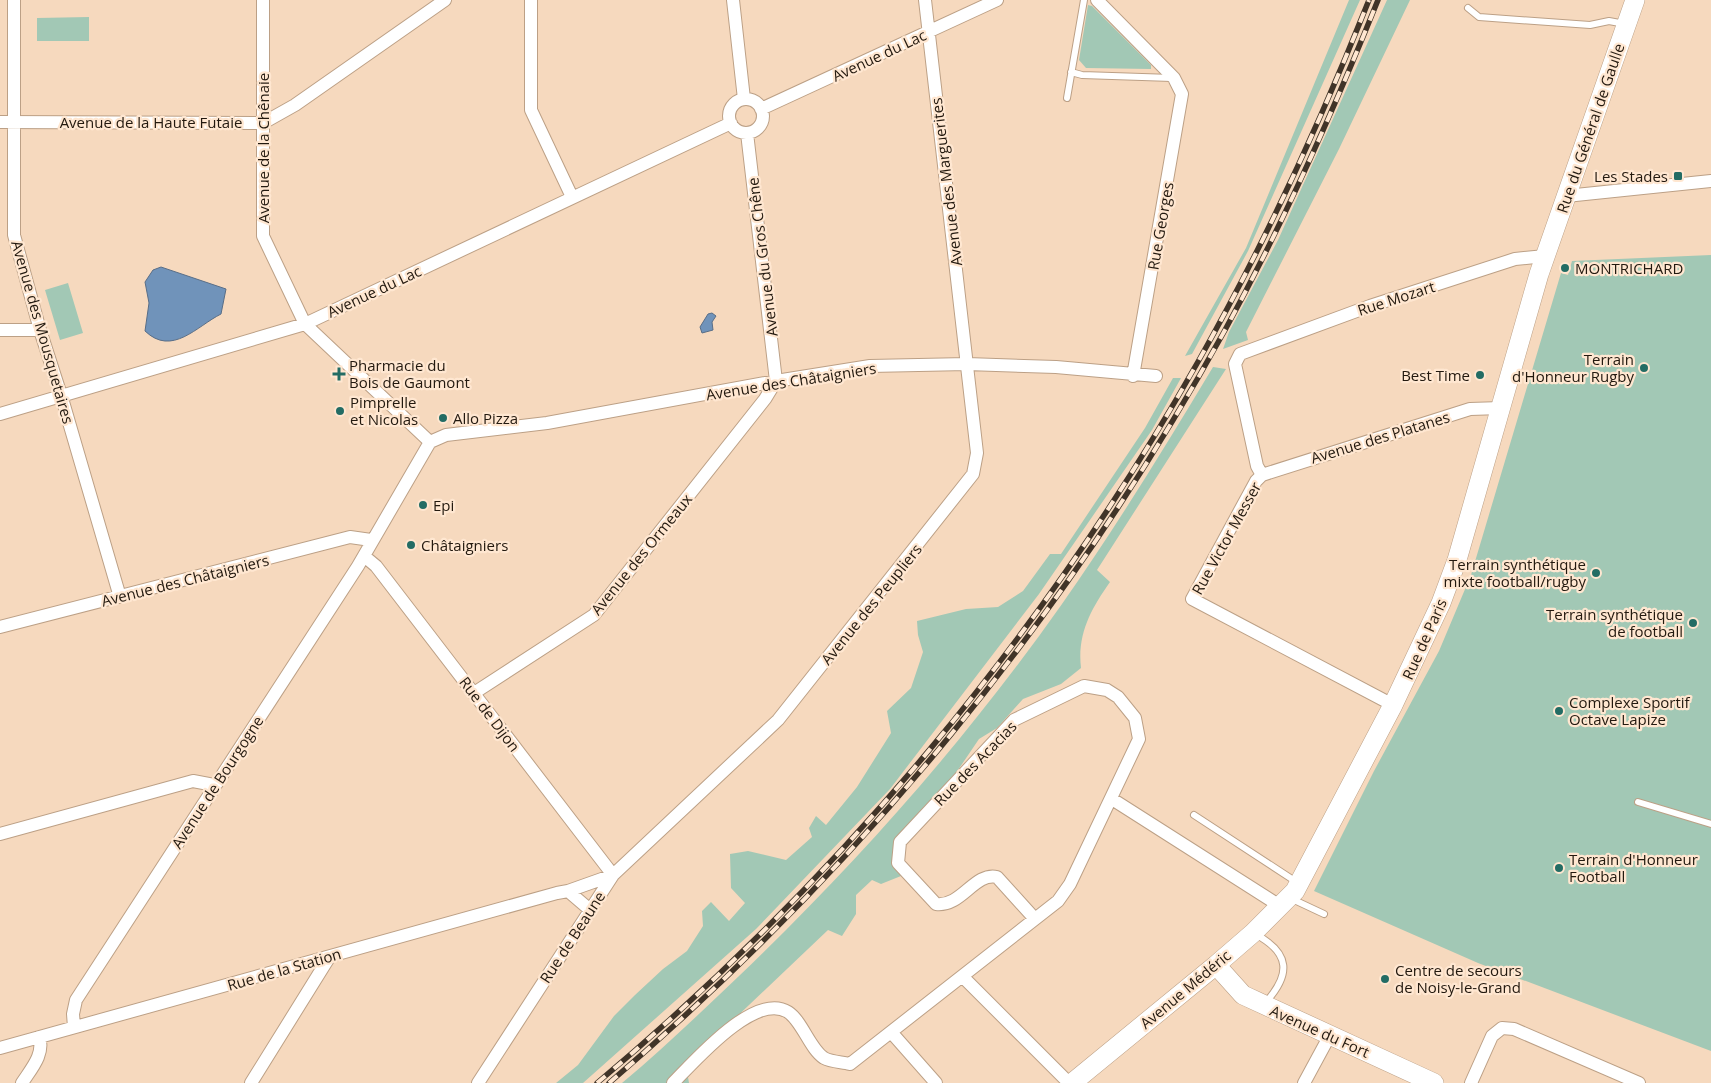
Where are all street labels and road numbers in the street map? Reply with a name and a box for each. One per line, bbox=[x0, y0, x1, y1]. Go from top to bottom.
street label: Avenue du Lac bbox=[829, 24, 929, 86]
street label: Rue du Général de Gaulle bbox=[1552, 41, 1628, 215]
street label: Avenue de la Chênaie bbox=[253, 73, 273, 223]
street label: Avenue des Marguerites bbox=[926, 97, 966, 267]
street label: Avenue de la Haute Futaie bbox=[60, 112, 242, 132]
street label: Avenue du Gros Chêne bbox=[742, 176, 782, 338]
street label: Rue Georges bbox=[1142, 180, 1178, 272]
street label: Avenue des Mousquetaires bbox=[7, 238, 79, 426]
street label: Avenue du Lac bbox=[324, 260, 424, 322]
street label: Rue Mozart bbox=[1355, 276, 1437, 320]
street label: Avenue des Châtaigniers bbox=[704, 358, 878, 404]
street label: Avenue des Platanes bbox=[1308, 406, 1452, 468]
street label: Rue Victor Messer bbox=[1187, 478, 1265, 598]
street label: Avenue des Ormeaux bbox=[586, 489, 696, 619]
street label: Avenue des Peupliers bbox=[816, 539, 926, 669]
street label: Avenue des Châtaigniers bbox=[99, 549, 271, 611]
street label: Rue de Paris bbox=[1397, 595, 1451, 683]
street label: Rue de Dijon bbox=[455, 672, 525, 756]
street label: Avenue de Bourgogne bbox=[167, 712, 267, 852]
street label: Rue des Acacias bbox=[929, 716, 1021, 810]
street label: Rue de Beaune bbox=[535, 887, 609, 987]
street label: Rue de la Station bbox=[225, 943, 343, 995]
street label: Avenue Médéric bbox=[1135, 945, 1235, 1033]
street label: Avenue du Fort bbox=[1267, 1000, 1373, 1062]

